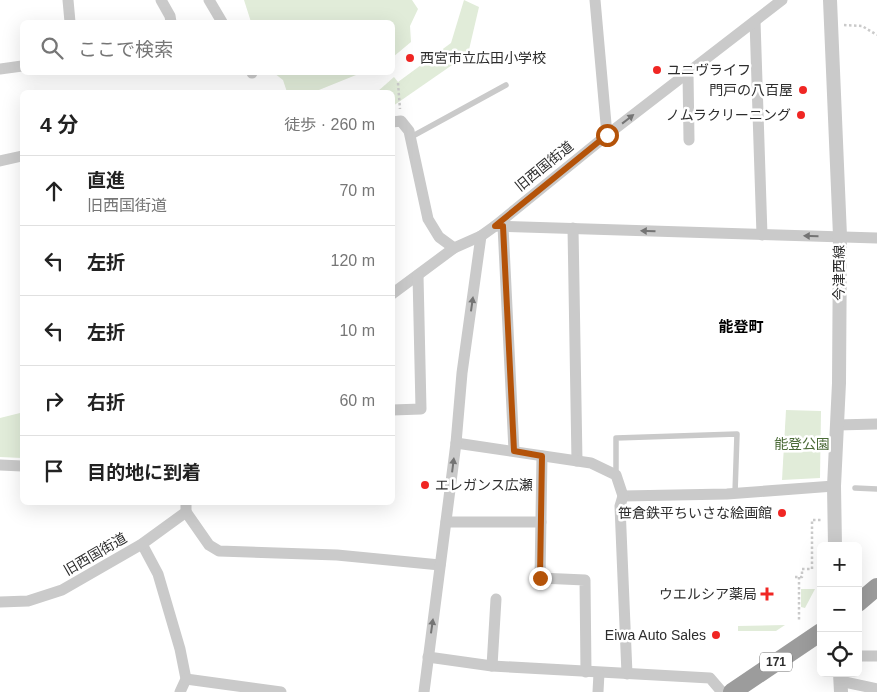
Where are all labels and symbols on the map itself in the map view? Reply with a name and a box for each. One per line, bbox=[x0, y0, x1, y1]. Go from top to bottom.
place label: 西宮市立広田小学校 bbox=[420, 50, 546, 66]
marker: 西宮市立広田小学校 bbox=[404, 52, 416, 64]
place label: ユニヴライフ bbox=[667, 62, 751, 78]
marker: ユニヴライフ bbox=[651, 64, 663, 76]
place label: 門戸の八百屋 bbox=[709, 82, 793, 98]
marker: 門戸の八百屋 bbox=[797, 84, 809, 96]
place label: ノムラクリーニング bbox=[666, 107, 791, 123]
marker: ノムラクリーニング bbox=[795, 109, 807, 121]
one-way arrow bbox=[621, 113, 634, 124]
route start bbox=[596, 124, 619, 147]
street label: 旧西国街道 bbox=[512, 138, 576, 194]
one-way arrow bbox=[640, 227, 656, 235]
one-way arrow bbox=[803, 232, 819, 240]
street label: 今津西線 bbox=[831, 245, 847, 301]
one-way arrow bbox=[468, 295, 476, 311]
district label: 能登町 bbox=[718, 318, 764, 335]
park label: 能登公園 bbox=[774, 436, 830, 452]
one-way arrow bbox=[449, 457, 457, 473]
place label: エレガンス広瀬 bbox=[435, 477, 533, 493]
marker: エレガンス広瀬 bbox=[419, 479, 431, 491]
place label: 笹倉鉄平ちいさな絵画館 bbox=[618, 505, 772, 521]
marker: 笹倉鉄平ちいさな絵画館 bbox=[776, 507, 788, 519]
street label: 旧西国街道 bbox=[61, 530, 129, 578]
route end bbox=[529, 567, 552, 590]
place label: ウエルシア薬局 bbox=[659, 586, 757, 602]
marker: ウエルシア薬局 bbox=[761, 588, 773, 600]
one-way arrow bbox=[428, 618, 436, 634]
place label: Eiwa Auto Sales bbox=[605, 627, 706, 643]
marker: Eiwa Auto Sales bbox=[710, 629, 722, 641]
road number: 171 bbox=[760, 652, 792, 672]

